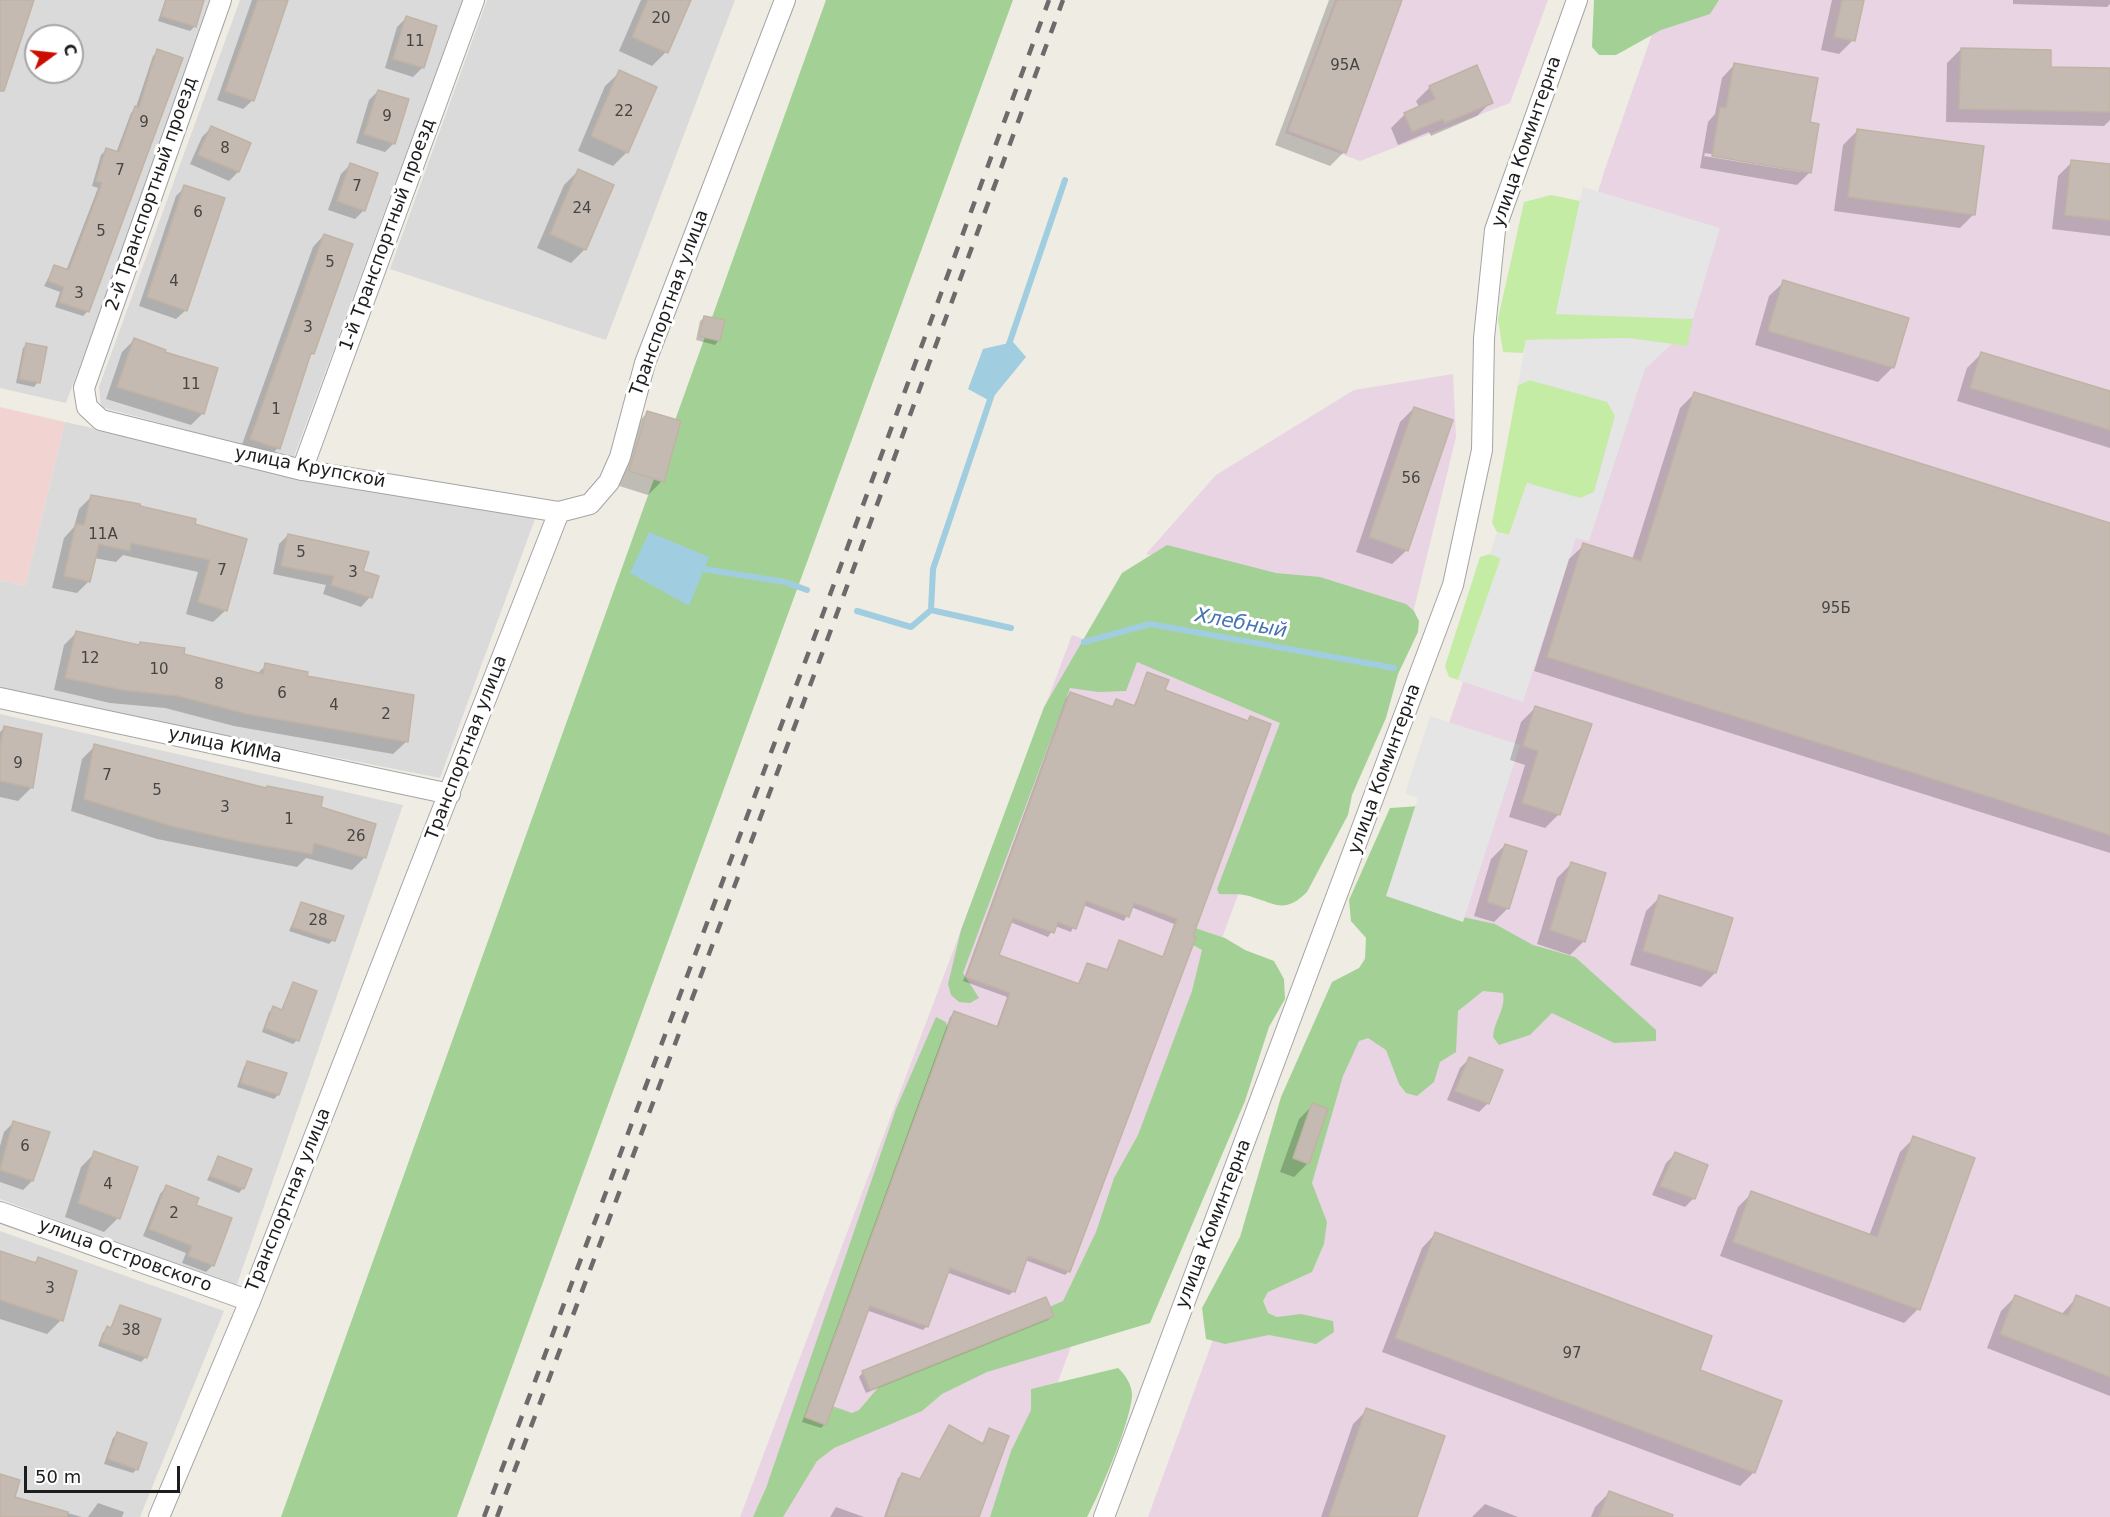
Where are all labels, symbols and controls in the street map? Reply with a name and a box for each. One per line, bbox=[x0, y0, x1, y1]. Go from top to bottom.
house number: 20 bbox=[651, 10, 671, 28]
north arrow bbox=[24, 24, 84, 84]
house number: 11 bbox=[405, 33, 425, 51]
text: С bbox=[59, 42, 81, 58]
street label: улица Коминтерна bbox=[1488, 54, 1566, 230]
house number: 95А bbox=[1330, 57, 1360, 75]
street label: 2-й Транспортный проезд bbox=[102, 74, 202, 314]
house number: 22 bbox=[614, 103, 634, 121]
house number: 9 bbox=[382, 108, 392, 126]
house number: 9 bbox=[139, 114, 149, 132]
street label: 1-й Транспортный проезд bbox=[336, 116, 440, 354]
house number: 8 bbox=[220, 140, 230, 158]
house number: 7 bbox=[115, 162, 125, 180]
house number: 7 bbox=[352, 178, 362, 196]
house number: 24 bbox=[572, 200, 592, 218]
house number: 6 bbox=[193, 204, 203, 222]
street label: Транспортная улица bbox=[626, 207, 714, 399]
house number: 5 bbox=[96, 223, 106, 241]
house number: 5 bbox=[325, 254, 335, 272]
house number: 4 bbox=[169, 273, 179, 291]
house number: 3 bbox=[74, 285, 84, 303]
house number: 3 bbox=[303, 319, 313, 337]
house number: 11 bbox=[181, 376, 201, 394]
house number: 1 bbox=[271, 401, 281, 419]
street label: улица Крупской bbox=[233, 443, 387, 493]
house number: 56 bbox=[1401, 470, 1421, 488]
house number: 11А bbox=[88, 526, 118, 544]
house number: 5 bbox=[296, 544, 306, 562]
house number: 7 bbox=[217, 562, 227, 580]
house number: 3 bbox=[348, 564, 358, 582]
house number: 95Б bbox=[1821, 600, 1851, 618]
water label: Хлебный bbox=[1193, 604, 1289, 644]
house number: 12 bbox=[80, 650, 100, 668]
street label: Транспортная улица bbox=[422, 653, 512, 843]
house number: 10 bbox=[149, 661, 169, 679]
house number: 8 bbox=[214, 676, 224, 694]
street label: улица Коминтерна bbox=[1344, 681, 1426, 857]
house number: 6 bbox=[277, 685, 287, 703]
house number: 4 bbox=[329, 697, 339, 715]
house number: 2 bbox=[381, 706, 391, 724]
street label: улица КИМа bbox=[166, 723, 284, 769]
house number: 9 bbox=[13, 755, 23, 773]
house number: 7 bbox=[102, 767, 112, 785]
house number: 5 bbox=[152, 782, 162, 800]
house number: 3 bbox=[220, 799, 230, 817]
house number: 1 bbox=[284, 811, 294, 829]
house number: 26 bbox=[346, 828, 366, 846]
house number: 28 bbox=[308, 912, 328, 930]
street label: Транспортная улица bbox=[242, 1105, 336, 1295]
street label: улица Коминтерна bbox=[1172, 1136, 1256, 1312]
house number: 6 bbox=[20, 1138, 30, 1156]
house number: 4 bbox=[103, 1176, 113, 1194]
house number: 2 bbox=[169, 1205, 179, 1223]
street label: улица Островского bbox=[35, 1215, 215, 1297]
house number: 3 bbox=[45, 1280, 55, 1298]
house number: 38 bbox=[121, 1322, 141, 1340]
house number: 97 bbox=[1562, 1345, 1582, 1363]
scale bar bbox=[27, 1454, 183, 1492]
text: 50 m bbox=[35, 1466, 81, 1487]

